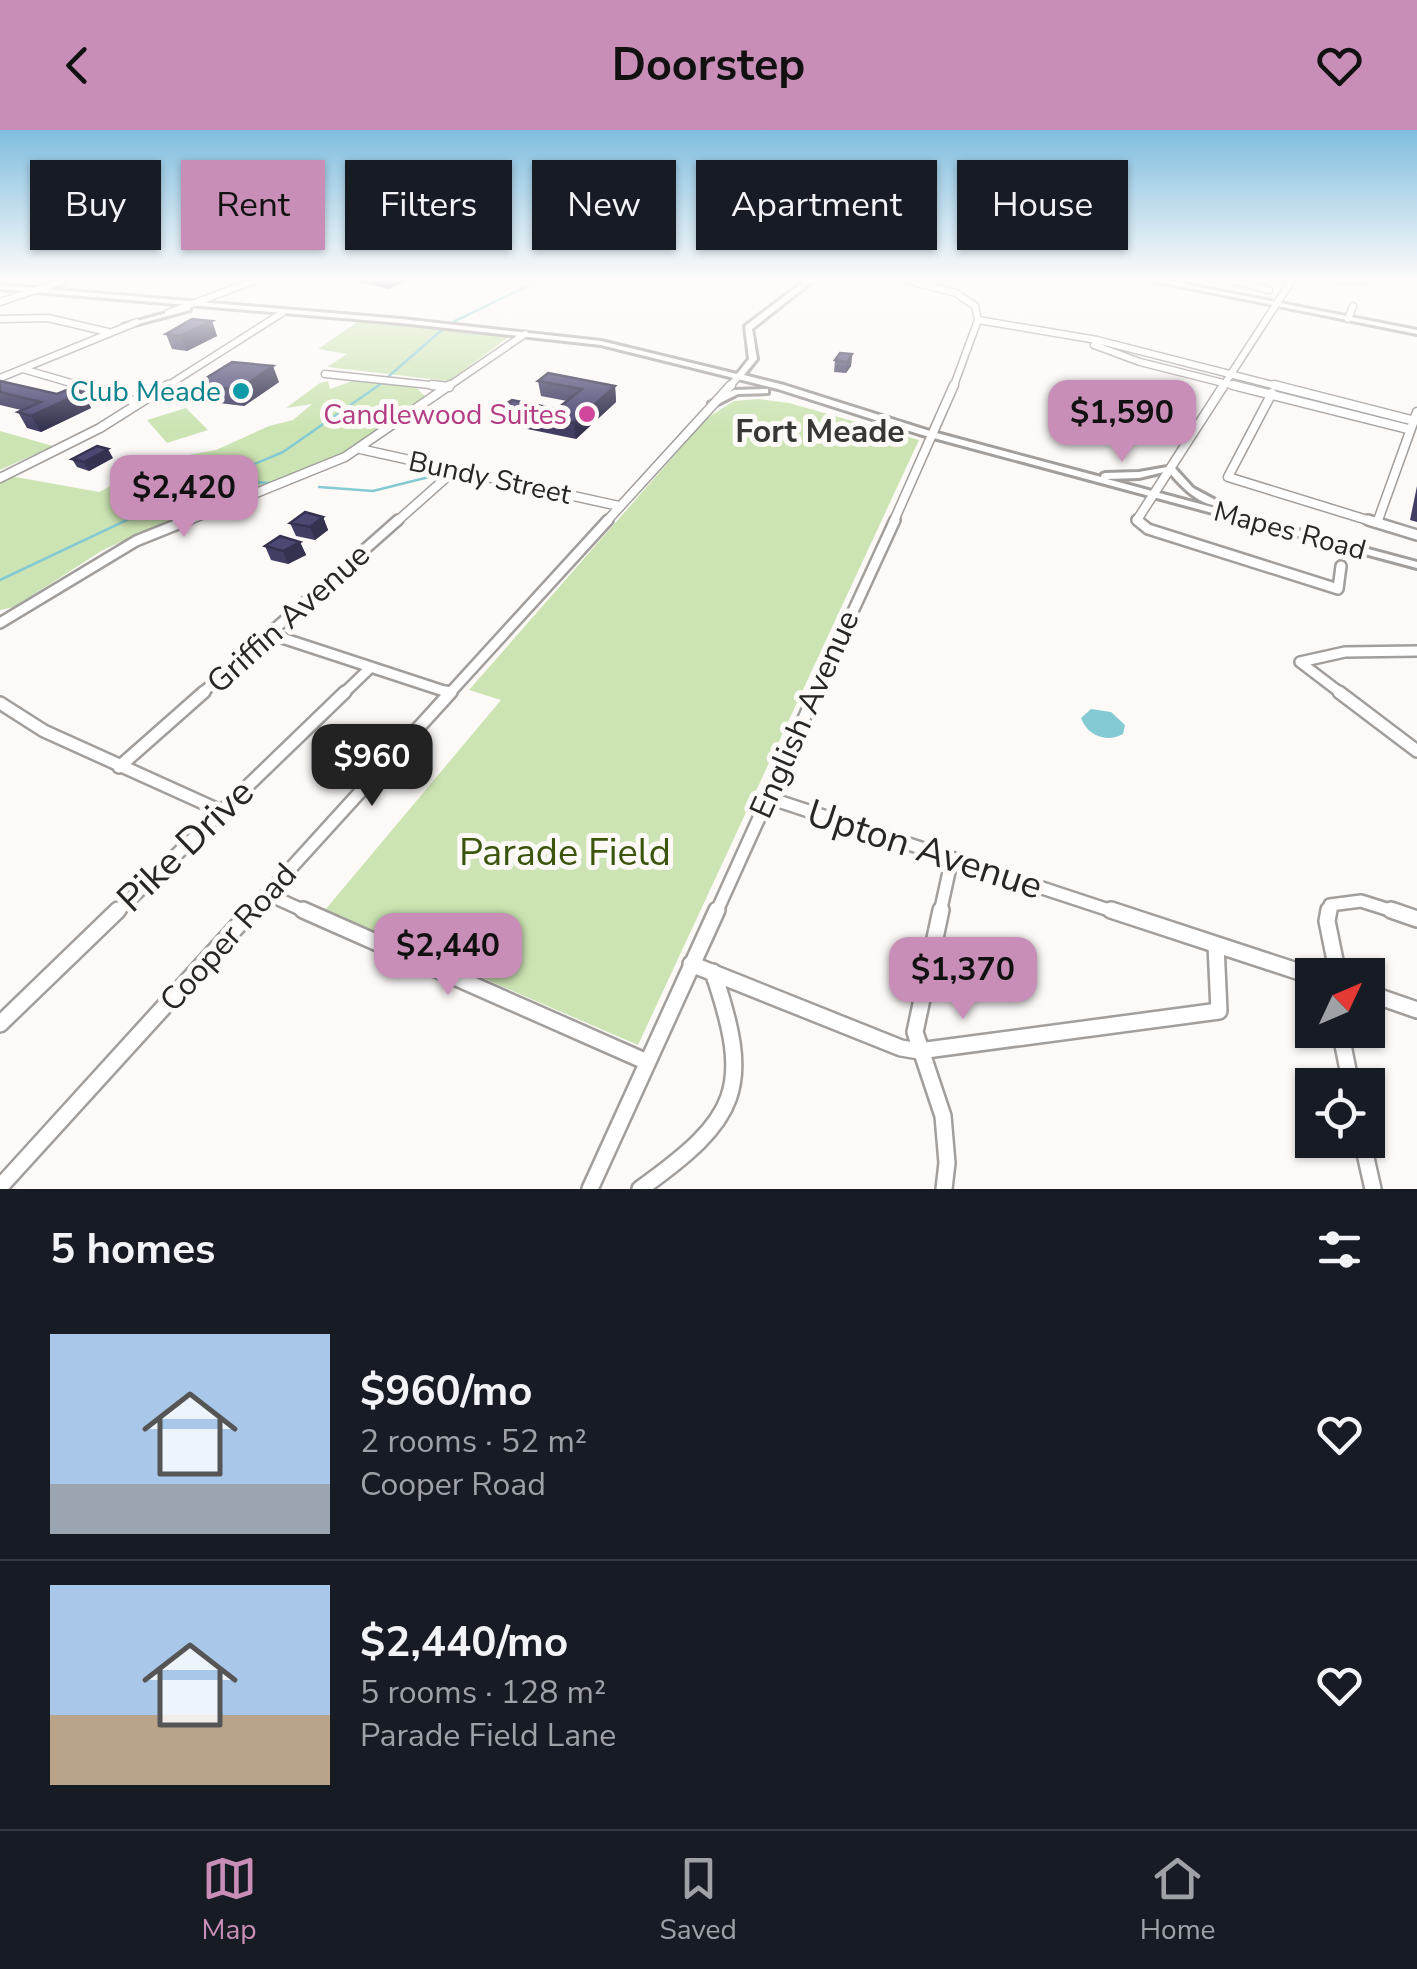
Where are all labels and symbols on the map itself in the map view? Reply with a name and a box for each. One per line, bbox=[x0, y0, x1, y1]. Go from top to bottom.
place label: Club Meade bbox=[70, 373, 221, 411]
marker: Club Meade bbox=[230, 380, 252, 402]
pin: $1,590 bbox=[1041, 380, 1203, 465]
place label: Candlewood Suites bbox=[323, 396, 567, 434]
marker: Candlewood Suites bbox=[576, 403, 598, 425]
district label: Fort Meade bbox=[735, 410, 905, 453]
street label: Bundy Street bbox=[405, 442, 575, 514]
pin: $2,420 bbox=[103, 455, 265, 540]
street label: Mapes Road bbox=[1210, 492, 1370, 569]
street label: Griffin Avenue bbox=[198, 534, 379, 703]
street label: English Avenue bbox=[739, 604, 869, 825]
pin: $960 bbox=[313, 724, 431, 809]
street label: Pike Drive bbox=[106, 767, 265, 923]
street label: Upton Avenue bbox=[801, 787, 1049, 912]
park label: Parade Field bbox=[459, 827, 671, 878]
street label: Cooper Road bbox=[150, 854, 307, 1021]
pin: $2,440 bbox=[367, 913, 529, 998]
pin: $1,370 bbox=[882, 937, 1044, 1022]
north arrow bbox=[1295, 958, 1385, 1048]

